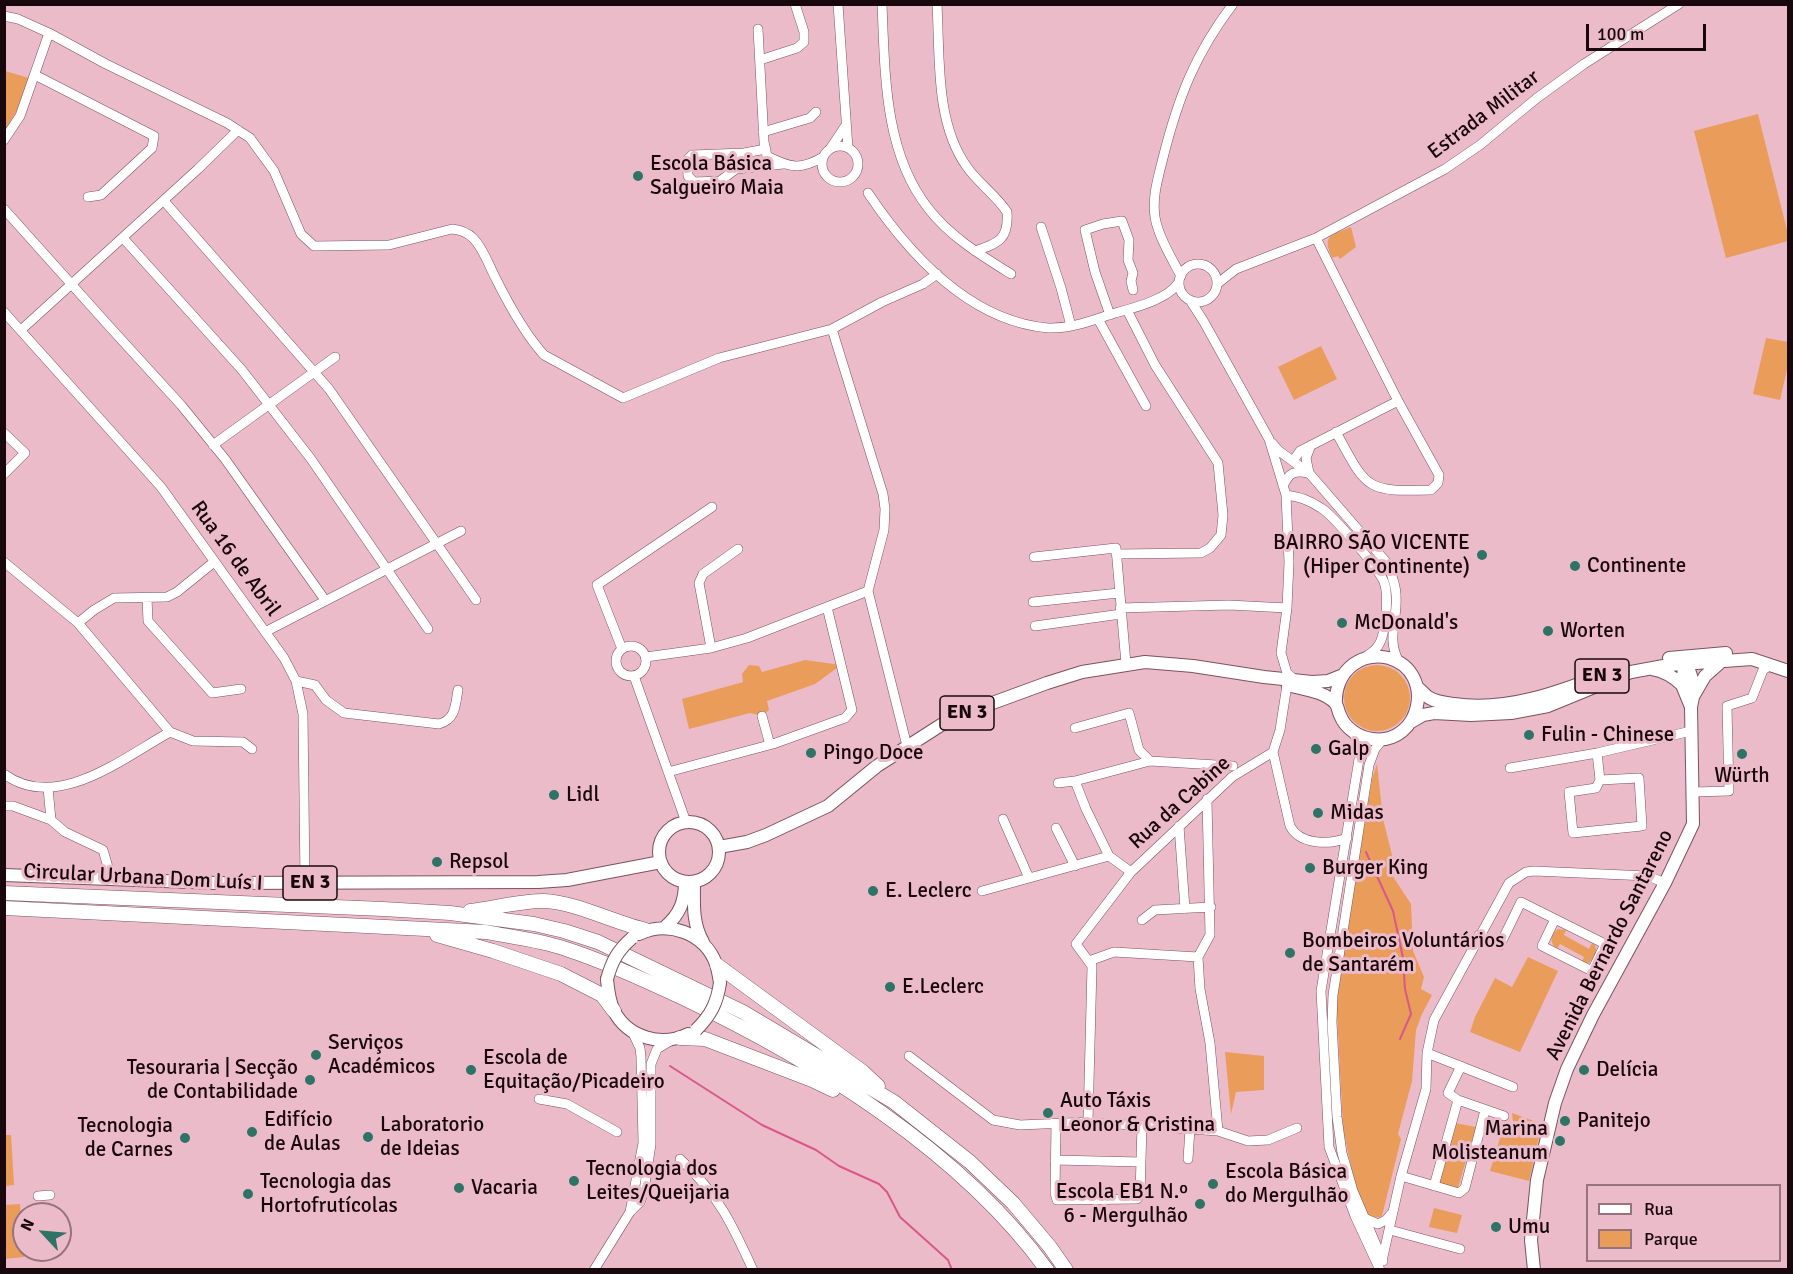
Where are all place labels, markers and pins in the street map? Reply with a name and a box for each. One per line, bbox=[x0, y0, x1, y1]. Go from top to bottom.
place label: Escola Básica Salgueiro Maia bbox=[650, 151, 784, 201]
marker: Escola Básica Salgueiro Maia bbox=[631, 169, 645, 183]
place label: BAIRRO SÃO VICENTE (Hiper Continente) bbox=[1273, 530, 1470, 580]
marker: BAIRRO SÃO VICENTE (Hiper Continente) bbox=[1475, 548, 1489, 562]
place label: Continente bbox=[1587, 553, 1686, 579]
marker: Continente bbox=[1568, 559, 1582, 573]
place label: McDonald's bbox=[1354, 610, 1458, 636]
marker: McDonald's bbox=[1335, 616, 1349, 630]
place label: Worten bbox=[1560, 618, 1625, 644]
marker: Worten bbox=[1541, 624, 1555, 638]
place label: Fulin - Chinese bbox=[1541, 722, 1674, 748]
marker: Fulin - Chinese bbox=[1522, 728, 1536, 742]
place label: Galp bbox=[1328, 736, 1369, 762]
place label: Pingo Doce bbox=[823, 740, 924, 766]
marker: Galp bbox=[1309, 742, 1323, 756]
marker: Pingo Doce bbox=[804, 746, 818, 760]
marker: Würth bbox=[1735, 747, 1749, 761]
place label: Würth bbox=[1714, 763, 1770, 789]
place label: Lidl bbox=[566, 782, 600, 808]
marker: Lidl bbox=[547, 788, 561, 802]
place label: Midas bbox=[1330, 800, 1384, 826]
marker: Midas bbox=[1311, 806, 1325, 820]
place label: Repsol bbox=[449, 849, 509, 875]
marker: Repsol bbox=[430, 855, 444, 869]
place label: Burger King bbox=[1322, 855, 1428, 881]
marker: Burger King bbox=[1303, 861, 1317, 875]
place label: E. Leclerc bbox=[885, 878, 972, 904]
marker: E. Leclerc bbox=[866, 884, 880, 898]
place label: Bombeiros Voluntários de Santarém bbox=[1302, 928, 1504, 978]
marker: Bombeiros Voluntários de Santarém bbox=[1283, 946, 1297, 960]
place label: E.Leclerc bbox=[902, 974, 984, 1000]
marker: E.Leclerc bbox=[883, 980, 897, 994]
place label: Serviços Académicos bbox=[328, 1030, 435, 1080]
place label: Escola de Equitação/Picadeiro bbox=[483, 1045, 665, 1095]
marker: Serviços Académicos bbox=[309, 1048, 323, 1062]
place label: Tesouraria | Secção de Contabilidade bbox=[127, 1055, 298, 1105]
place label: Delícia bbox=[1596, 1057, 1658, 1083]
marker: Escola de Equitação/Picadeiro bbox=[464, 1063, 478, 1077]
marker: Delícia bbox=[1577, 1063, 1591, 1077]
marker: Tesouraria | Secção de Contabilidade bbox=[303, 1073, 317, 1087]
place label: Auto Táxis Leonor & Cristina bbox=[1060, 1088, 1215, 1138]
marker: Auto Táxis Leonor & Cristina bbox=[1041, 1106, 1055, 1120]
place label: Edifício de Aulas bbox=[264, 1107, 340, 1157]
place label: Panitejo bbox=[1577, 1108, 1651, 1134]
place label: Laboratorio de Ideias bbox=[380, 1112, 484, 1162]
place label: Tecnologia de Carnes bbox=[77, 1113, 173, 1163]
marker: Panitejo bbox=[1558, 1114, 1572, 1128]
place label: Marina Molisteanum bbox=[1431, 1116, 1548, 1166]
marker: Edifício de Aulas bbox=[245, 1125, 259, 1139]
marker: Laboratorio de Ideias bbox=[361, 1130, 375, 1144]
marker: Tecnologia de Carnes bbox=[178, 1131, 192, 1145]
marker: Marina Molisteanum bbox=[1553, 1134, 1567, 1148]
place label: Tecnologia dos Leites/Queijaria bbox=[586, 1156, 730, 1206]
place label: Escola Básica do Mergulhão bbox=[1225, 1159, 1348, 1209]
place label: Tecnologia das Hortofrutícolas bbox=[260, 1169, 398, 1219]
marker: Tecnologia dos Leites/Queijaria bbox=[567, 1174, 581, 1188]
place label: Vacaria bbox=[471, 1175, 538, 1201]
marker: Escola Básica do Mergulhão bbox=[1206, 1177, 1220, 1191]
place label: Escola EB1 N.º 6 - Mergulhão bbox=[1056, 1179, 1188, 1229]
marker: Vacaria bbox=[452, 1181, 466, 1195]
marker: Tecnologia das Hortofrutícolas bbox=[241, 1187, 255, 1201]
marker: Escola EB1 N.º 6 - Mergulhão bbox=[1193, 1197, 1207, 1211]
place label: Umu bbox=[1508, 1214, 1550, 1240]
marker: Umu bbox=[1489, 1220, 1503, 1234]

